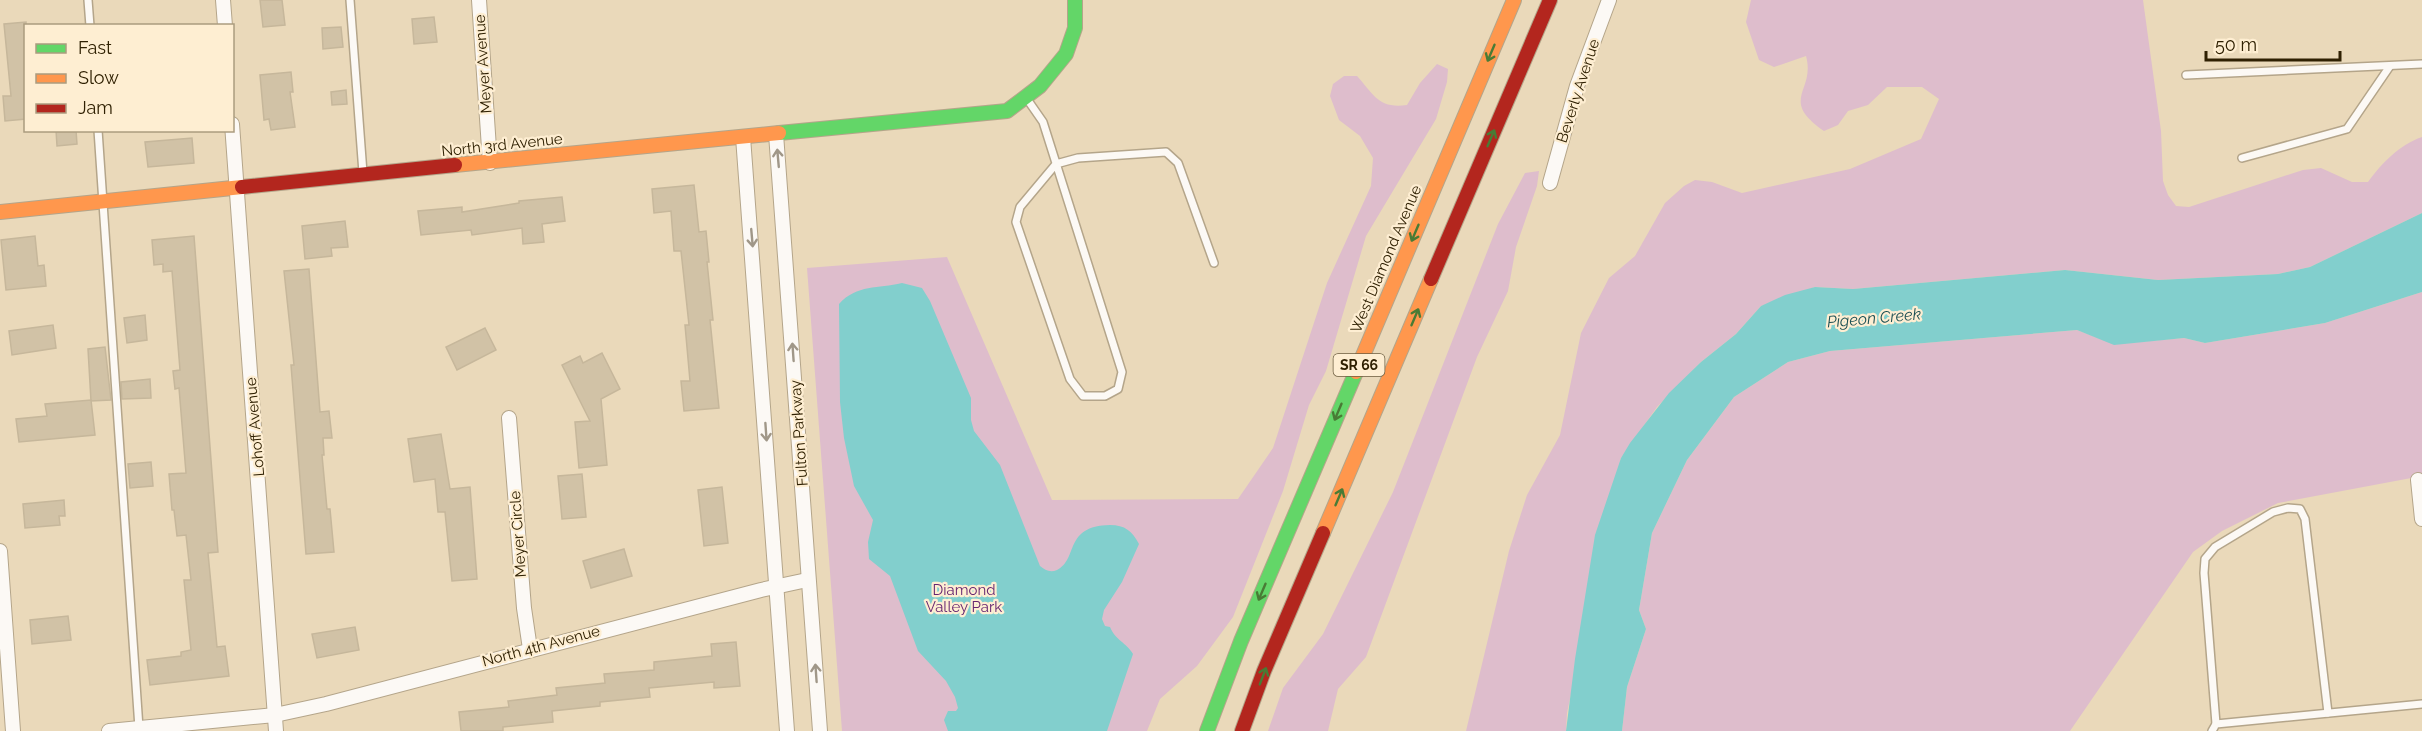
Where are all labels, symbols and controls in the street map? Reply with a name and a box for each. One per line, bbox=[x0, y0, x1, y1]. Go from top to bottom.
street label: Meyer Avenue bbox=[471, 14, 495, 114]
legend bbox=[24, 24, 234, 132]
scale bar bbox=[2206, 24, 2340, 62]
text: 50 m bbox=[2215, 34, 2257, 55]
text: Fast bbox=[78, 37, 112, 58]
street label: Beverly Avenue bbox=[1553, 37, 1603, 145]
one-way arrow bbox=[1485, 44, 1496, 62]
text: Slow bbox=[78, 67, 119, 88]
text: Jam bbox=[78, 97, 113, 118]
one-way arrow bbox=[1486, 129, 1497, 147]
street label: North 3rd Avenue bbox=[441, 130, 564, 160]
one-way arrow bbox=[772, 149, 783, 169]
street label: West Diamond Avenue bbox=[1347, 182, 1425, 335]
one-way arrow bbox=[1408, 224, 1419, 242]
one-way arrow bbox=[747, 227, 758, 247]
water label: Pigeon Creek bbox=[1826, 304, 1922, 332]
one-way arrow bbox=[1410, 308, 1421, 327]
one-way arrow bbox=[788, 343, 799, 363]
road number: SR 66 bbox=[1334, 354, 1384, 376]
street label: Lohoff Avenue bbox=[242, 376, 268, 477]
street label: Fulton Parkway bbox=[786, 379, 812, 487]
one-way arrow bbox=[1332, 403, 1343, 421]
one-way arrow bbox=[761, 422, 772, 442]
one-way arrow bbox=[1333, 488, 1345, 506]
street label: Meyer Circle bbox=[506, 490, 530, 578]
park label: Diamond Valley Park bbox=[926, 581, 1002, 616]
one-way arrow bbox=[1256, 582, 1267, 601]
street label: North 4th Avenue bbox=[480, 622, 602, 670]
one-way arrow bbox=[810, 663, 821, 683]
one-way arrow bbox=[1258, 667, 1269, 686]

